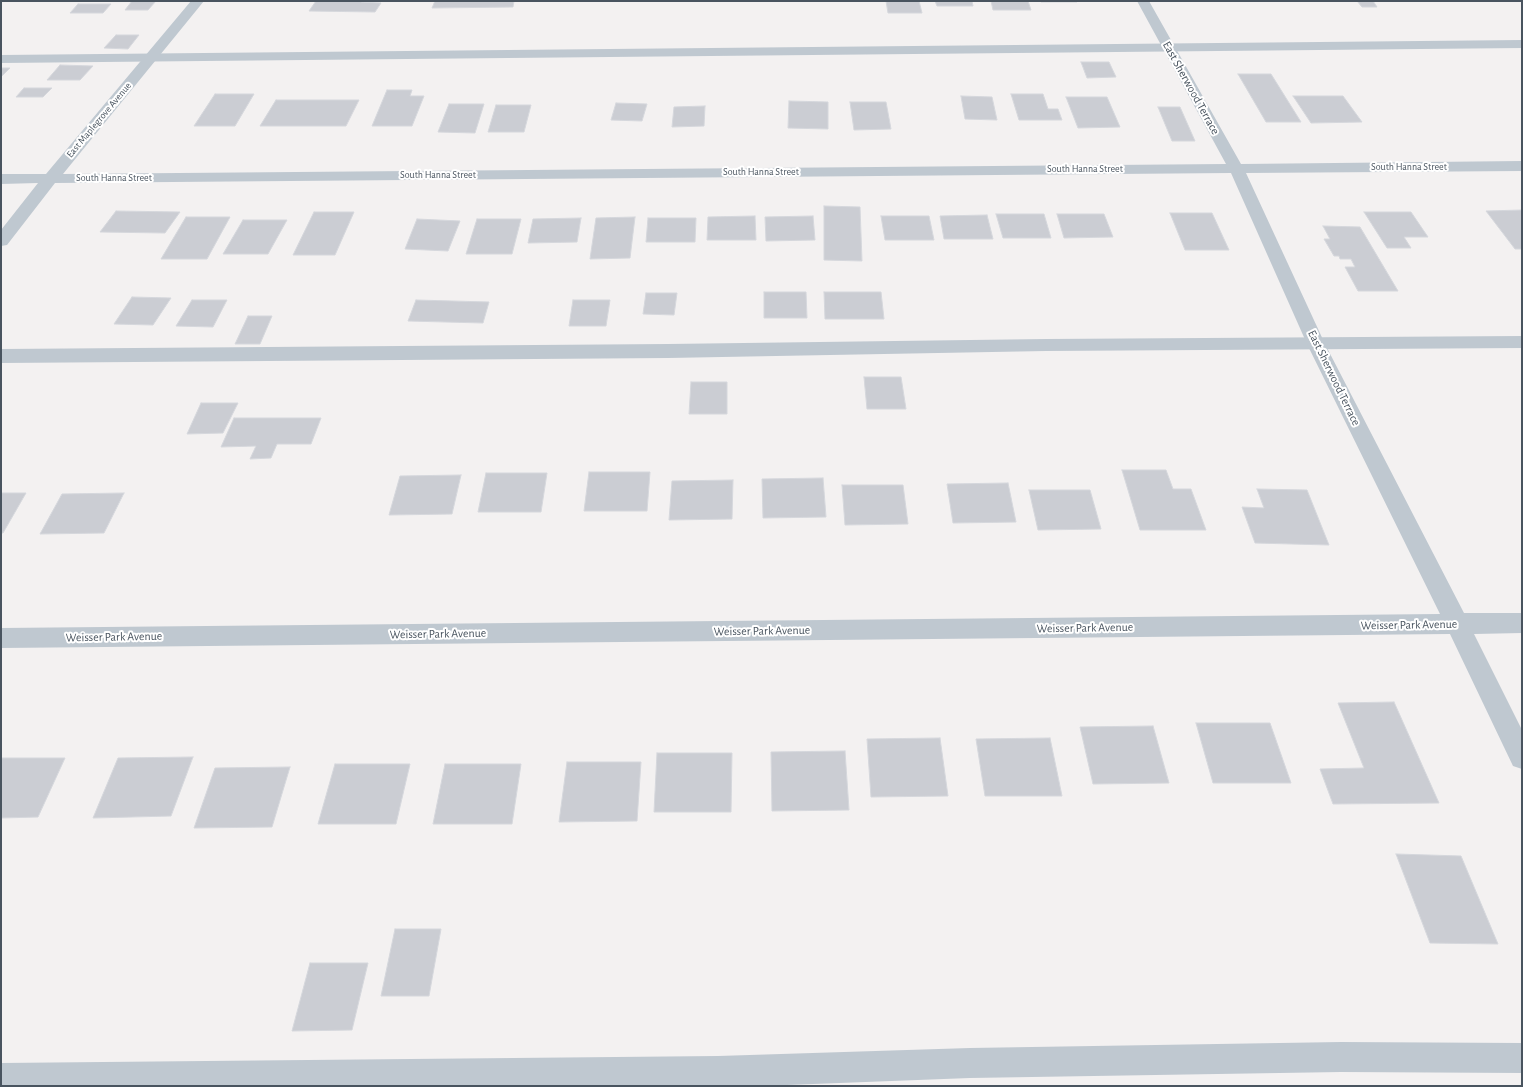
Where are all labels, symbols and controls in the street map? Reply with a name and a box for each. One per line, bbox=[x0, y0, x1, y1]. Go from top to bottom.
street label: East Sherwood Terrace bbox=[1159, 39, 1223, 137]
street label: East Maplegrove Avenue bbox=[64, 80, 134, 160]
street label: South Hanna Street bbox=[1371, 161, 1447, 173]
street label: South Hanna Street bbox=[1047, 163, 1123, 175]
street label: South Hanna Street bbox=[723, 166, 799, 178]
street label: South Hanna Street bbox=[400, 169, 476, 181]
street label: South Hanna Street bbox=[76, 172, 152, 184]
street label: East Sherwood Terrace bbox=[1305, 328, 1363, 428]
street label: Weisser Park Avenue bbox=[1361, 617, 1457, 633]
street label: Weisser Park Avenue bbox=[1037, 620, 1133, 636]
street label: Weisser Park Avenue bbox=[714, 623, 810, 639]
street label: Weisser Park Avenue bbox=[390, 626, 486, 642]
street label: Weisser Park Avenue bbox=[66, 629, 162, 645]

